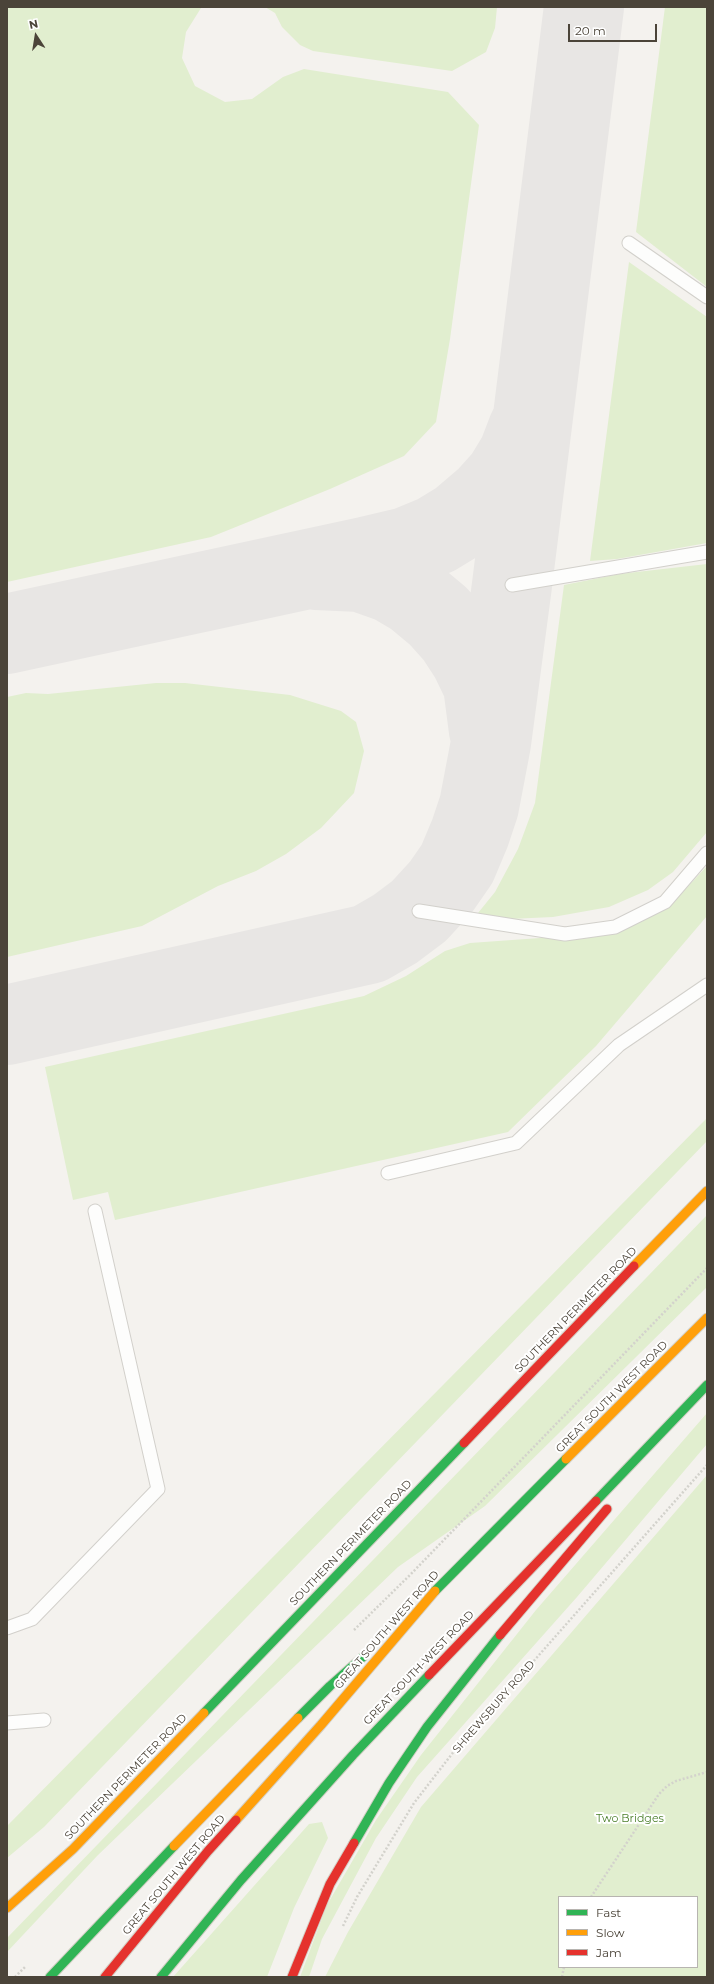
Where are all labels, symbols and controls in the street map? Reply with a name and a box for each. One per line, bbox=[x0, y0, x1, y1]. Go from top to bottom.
north arrow bbox=[16, 16, 56, 56]
text: N bbox=[28, 16, 39, 32]
scale bar bbox=[570, 16, 659, 42]
text: 20 m bbox=[575, 23, 606, 38]
street label: SOUTHERN PERIMETER ROAD bbox=[512, 1244, 640, 1376]
street label: GREAT SOUTH WEST ROAD bbox=[553, 1338, 671, 1456]
street label: SOUTHERN PERIMETER ROAD bbox=[287, 1477, 415, 1609]
street label: GREAT SOUTH WEST ROAD bbox=[332, 1568, 442, 1692]
street label: GREAT SOUTH-WEST ROAD bbox=[361, 1608, 477, 1728]
street label: SHREWSBURY ROAD bbox=[450, 1658, 538, 1756]
street label: SOUTHERN PERIMETER ROAD bbox=[62, 1711, 190, 1843]
street label: GREAT SOUTH WEST ROAD bbox=[120, 1812, 228, 1938]
park label: Two Bridges bbox=[596, 1812, 664, 1826]
legend bbox=[558, 1896, 698, 1968]
text: Fast bbox=[596, 1905, 621, 1920]
text: Slow bbox=[596, 1925, 625, 1940]
text: Jam bbox=[596, 1945, 622, 1960]

